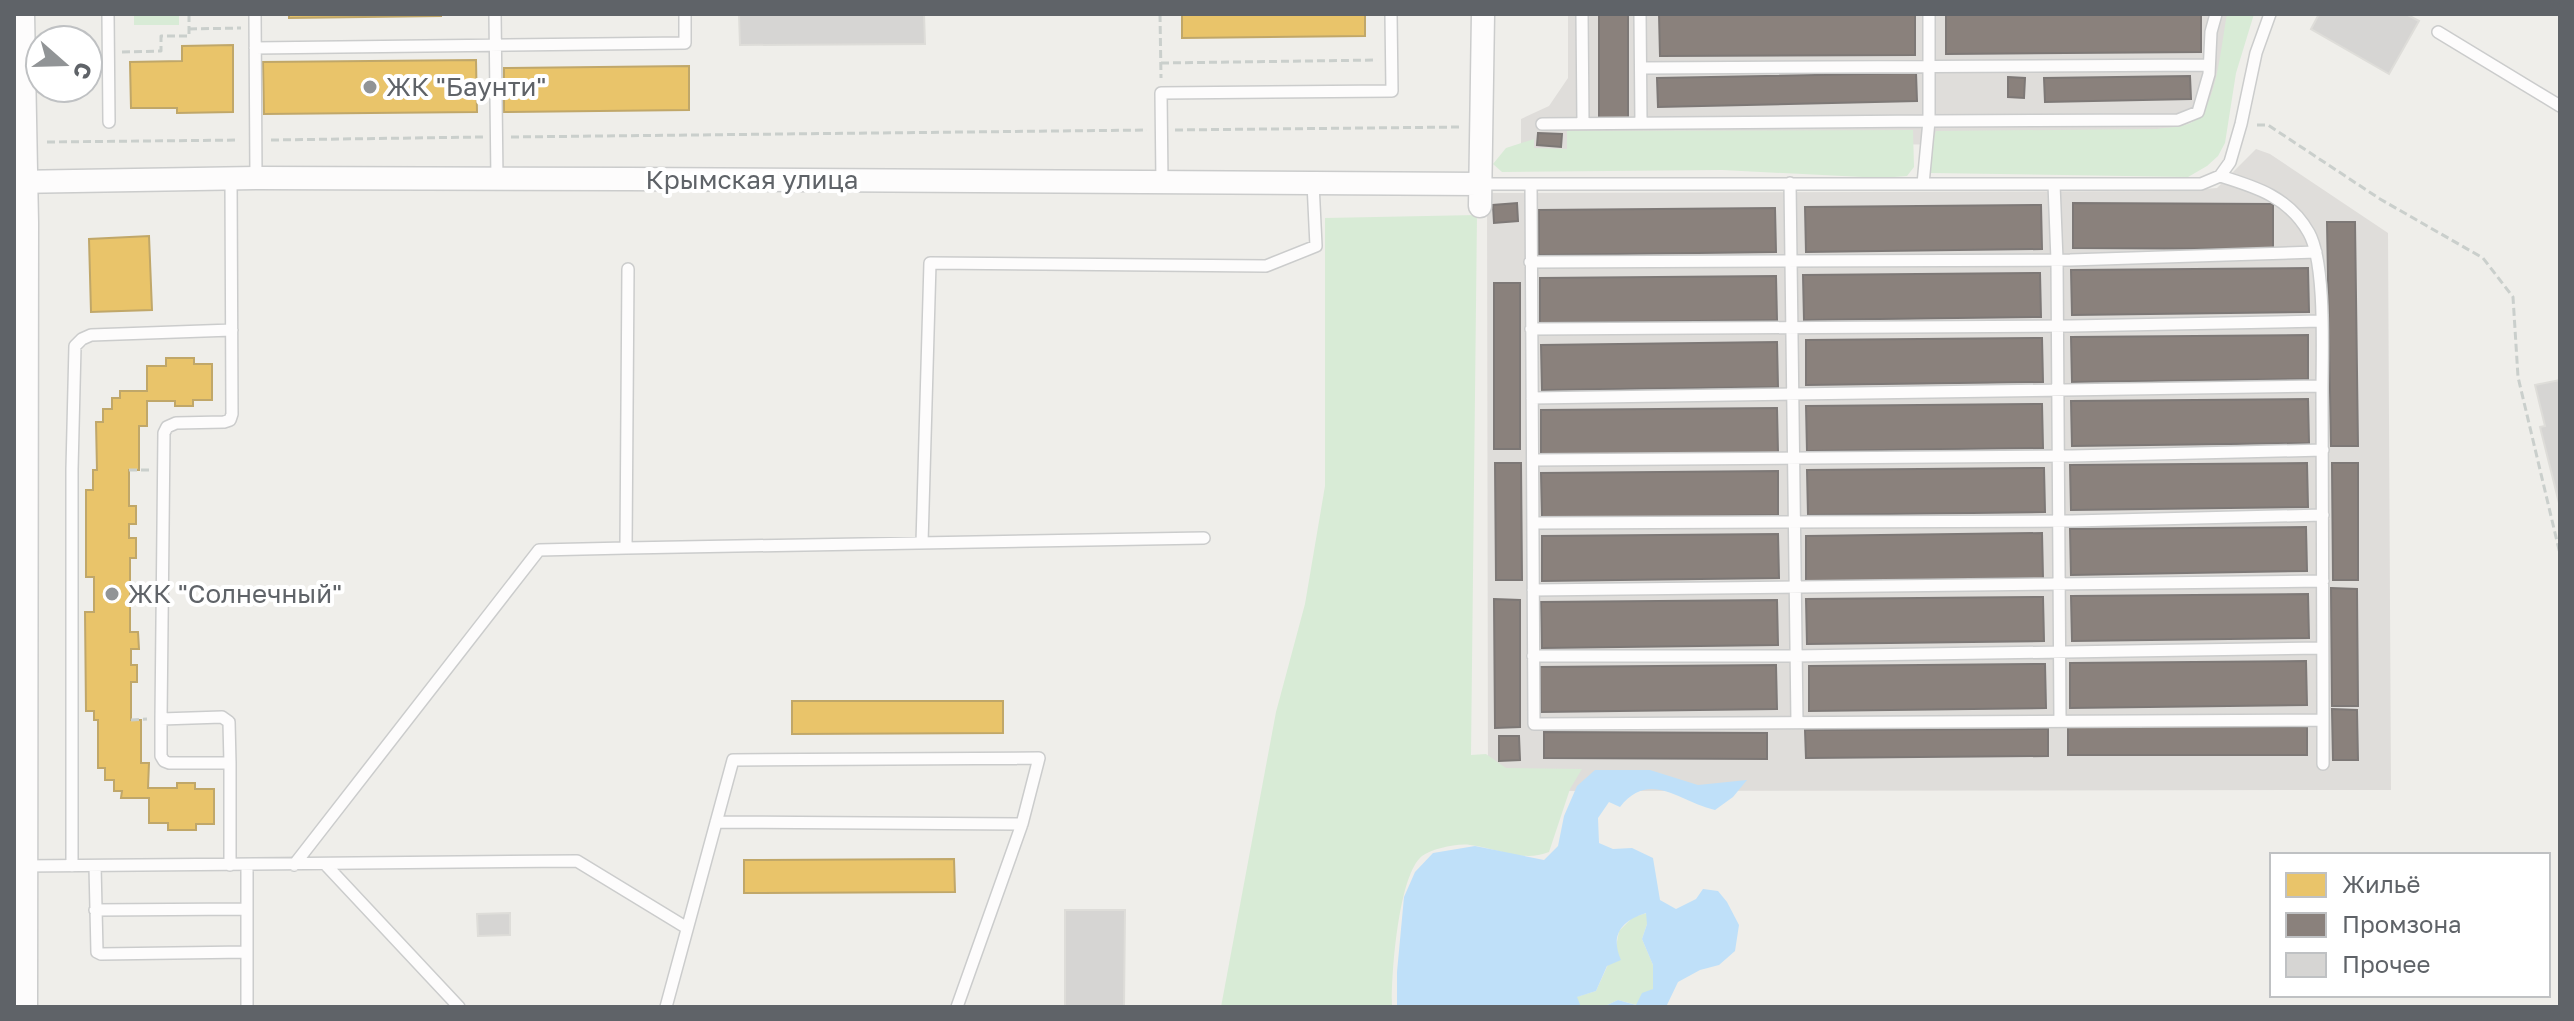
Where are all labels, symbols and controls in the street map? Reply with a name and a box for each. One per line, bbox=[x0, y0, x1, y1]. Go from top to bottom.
north arrow bbox=[24, 24, 104, 104]
text: С bbox=[68, 59, 99, 83]
place label: ЖК "Баунти" bbox=[386, 71, 546, 102]
marker: ЖК "Баунти" bbox=[361, 78, 379, 96]
street label: Крымская улица bbox=[646, 164, 858, 195]
place label: ЖК "Солнечный" bbox=[128, 578, 342, 609]
marker: ЖК "Солнечный" bbox=[103, 585, 121, 603]
legend bbox=[2270, 853, 2550, 997]
text: Жильё bbox=[2342, 869, 2420, 898]
text: Промзона bbox=[2342, 909, 2462, 938]
text: Прочее bbox=[2342, 949, 2430, 978]

